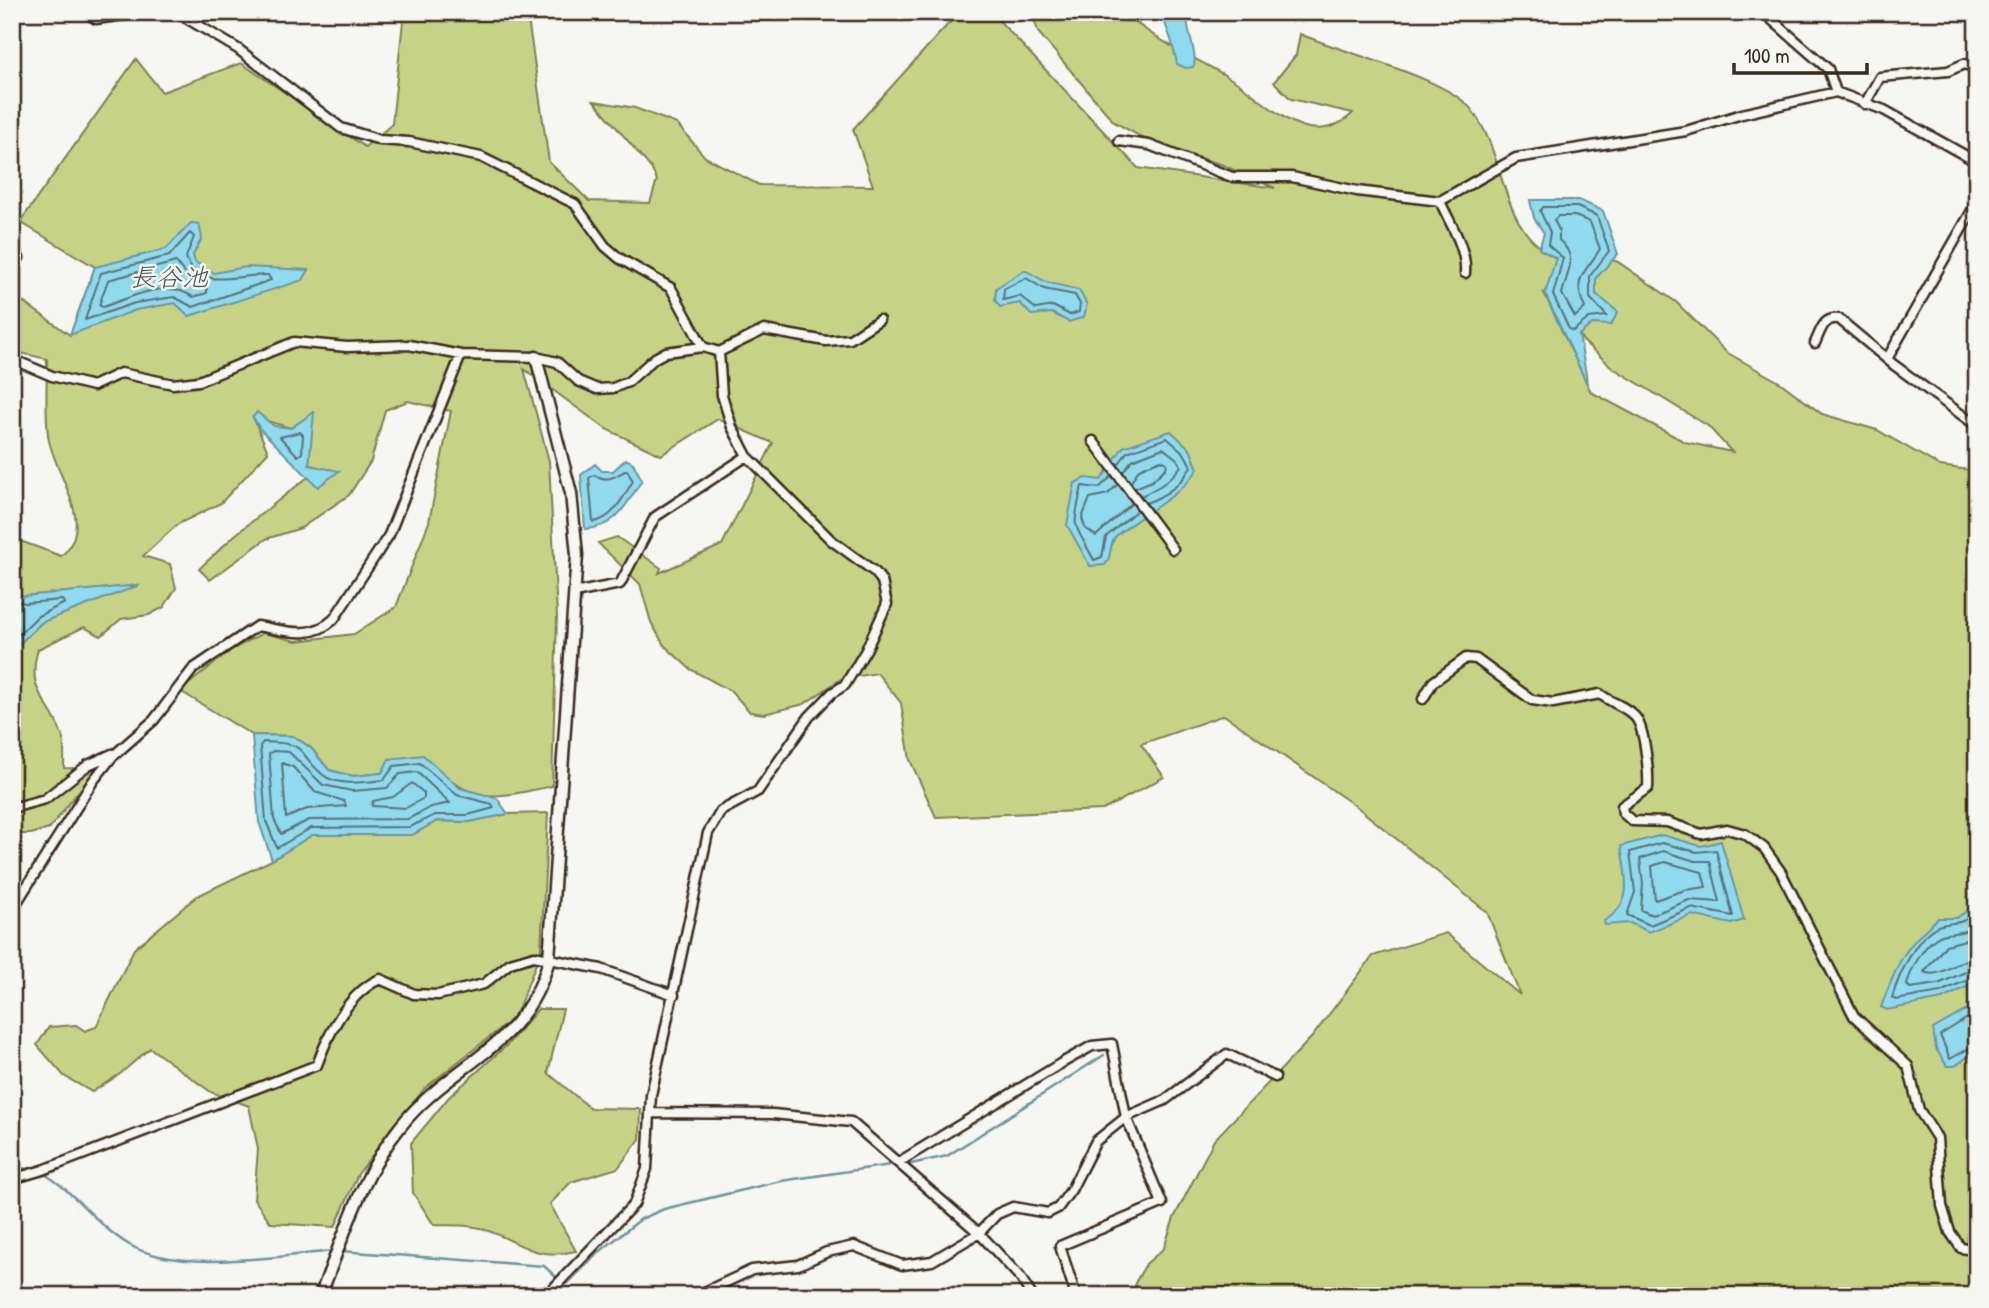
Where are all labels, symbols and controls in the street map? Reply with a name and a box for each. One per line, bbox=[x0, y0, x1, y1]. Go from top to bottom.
scale bar bbox=[1734, 32, 1867, 76]
text: 100 m bbox=[1744, 41, 1790, 70]
water label: 長谷池 bbox=[130, 259, 209, 294]

